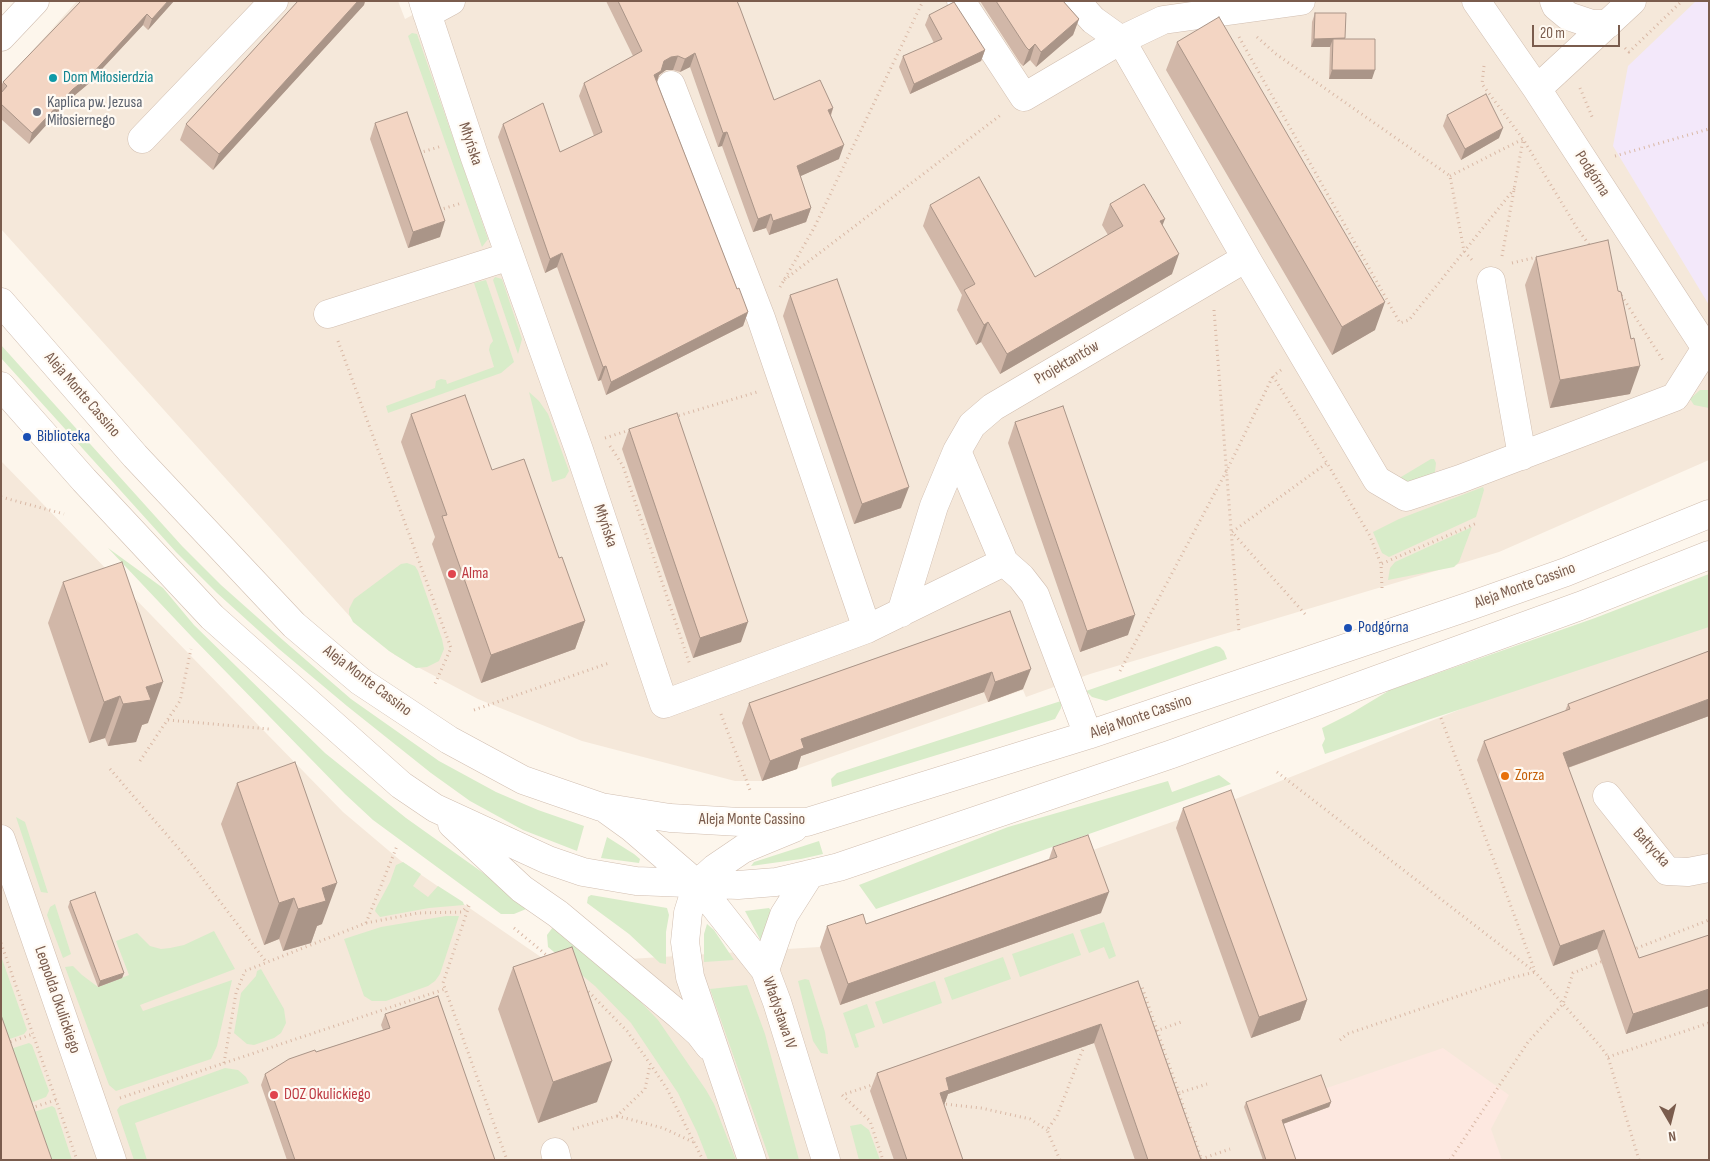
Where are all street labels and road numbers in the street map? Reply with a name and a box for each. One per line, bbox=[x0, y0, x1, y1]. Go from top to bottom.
street label: Młyńska bbox=[454, 120, 486, 168]
street label: Podgórna bbox=[1570, 148, 1614, 200]
street label: Projektantów bbox=[1031, 337, 1103, 389]
street label: Aleja Monte Cassino bbox=[40, 349, 124, 441]
street label: Młyńska bbox=[589, 502, 621, 550]
street label: Aleja Monte Cassino bbox=[1472, 559, 1578, 613]
street label: Aleja Monte Cassino bbox=[319, 641, 415, 721]
street label: Aleja Monte Cassino bbox=[1088, 691, 1194, 743]
street label: Aleja Monte Cassino bbox=[699, 810, 805, 830]
street label: Bałtycka bbox=[1628, 824, 1674, 872]
street label: Leopolda Okulickiego bbox=[30, 944, 84, 1056]
street label: Władysława IV bbox=[758, 974, 800, 1052]

